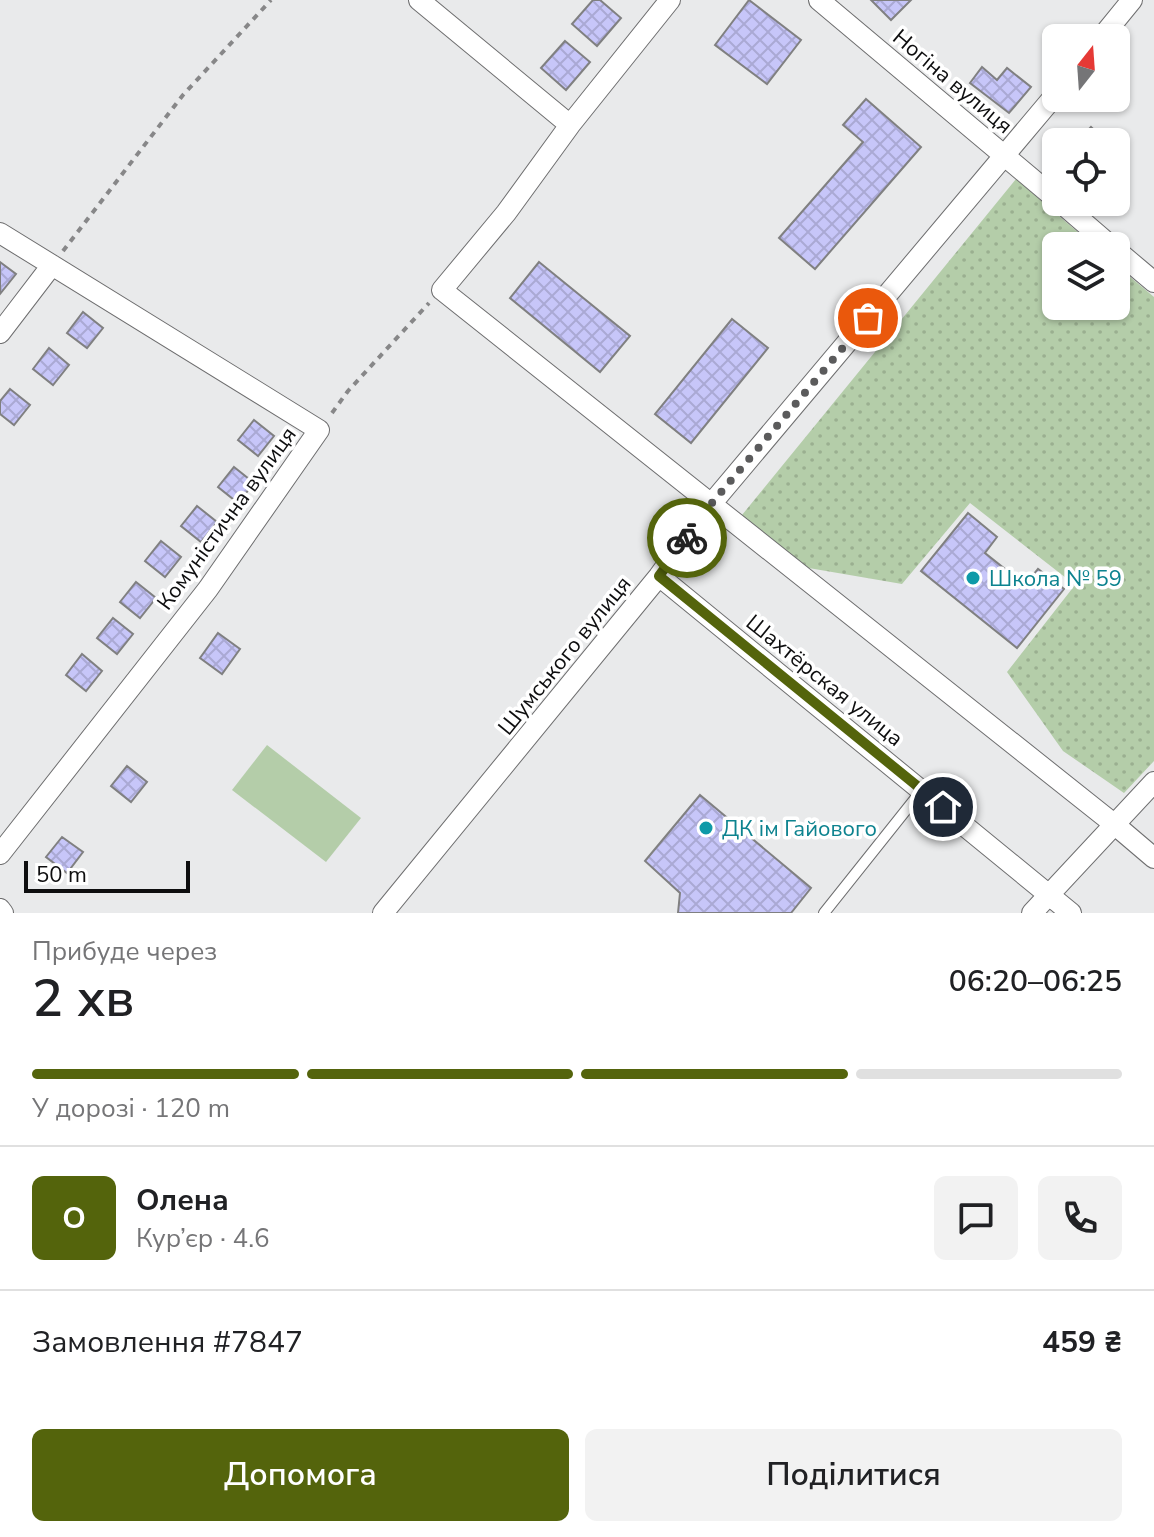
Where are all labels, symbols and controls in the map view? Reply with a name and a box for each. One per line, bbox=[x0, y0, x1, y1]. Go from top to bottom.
street label: Ногіна вулиця bbox=[886, 23, 1019, 141]
north arrow bbox=[1042, 24, 1130, 112]
map controls bbox=[1042, 24, 1130, 320]
button: locate bbox=[1042, 128, 1130, 216]
button: layers bbox=[1042, 232, 1130, 320]
pin bbox=[834, 284, 902, 352]
icon: bag bbox=[846, 296, 890, 340]
street label: Комуністична вулиця bbox=[150, 421, 304, 616]
courier bbox=[647, 498, 727, 578]
icon: bike bbox=[665, 516, 709, 560]
place label: Школа № 59 bbox=[989, 564, 1122, 594]
marker: Школа № 59 bbox=[964, 569, 982, 587]
street label: Шумського вулиця bbox=[491, 570, 638, 741]
street label: Шахтёрская улица bbox=[739, 608, 909, 754]
pin bbox=[909, 773, 977, 841]
icon: home bbox=[921, 785, 965, 829]
place label: ДК ім Гайового bbox=[722, 814, 877, 844]
marker: ДК ім Гайового bbox=[697, 819, 715, 837]
scale bar bbox=[24, 857, 190, 893]
text: 50 m bbox=[36, 860, 87, 890]
text: Прибуде через bbox=[32, 934, 217, 969]
text: 06:20–06:25 bbox=[949, 961, 1122, 1002]
text: 2 хв bbox=[32, 963, 134, 1034]
text: У дорозі · 120 m bbox=[32, 1091, 230, 1126]
button: chat bbox=[934, 1176, 1018, 1260]
button: phone bbox=[1038, 1176, 1122, 1260]
text: Олена bbox=[136, 1180, 229, 1221]
text: О bbox=[62, 1198, 86, 1239]
text: Кур’єр · 4.6 bbox=[136, 1221, 270, 1256]
text: Замовлення #7847 bbox=[32, 1322, 303, 1363]
text: 459 ₴ bbox=[1042, 1322, 1122, 1363]
button: Допомога bbox=[32, 1429, 569, 1521]
button: Поділитися bbox=[585, 1429, 1122, 1521]

